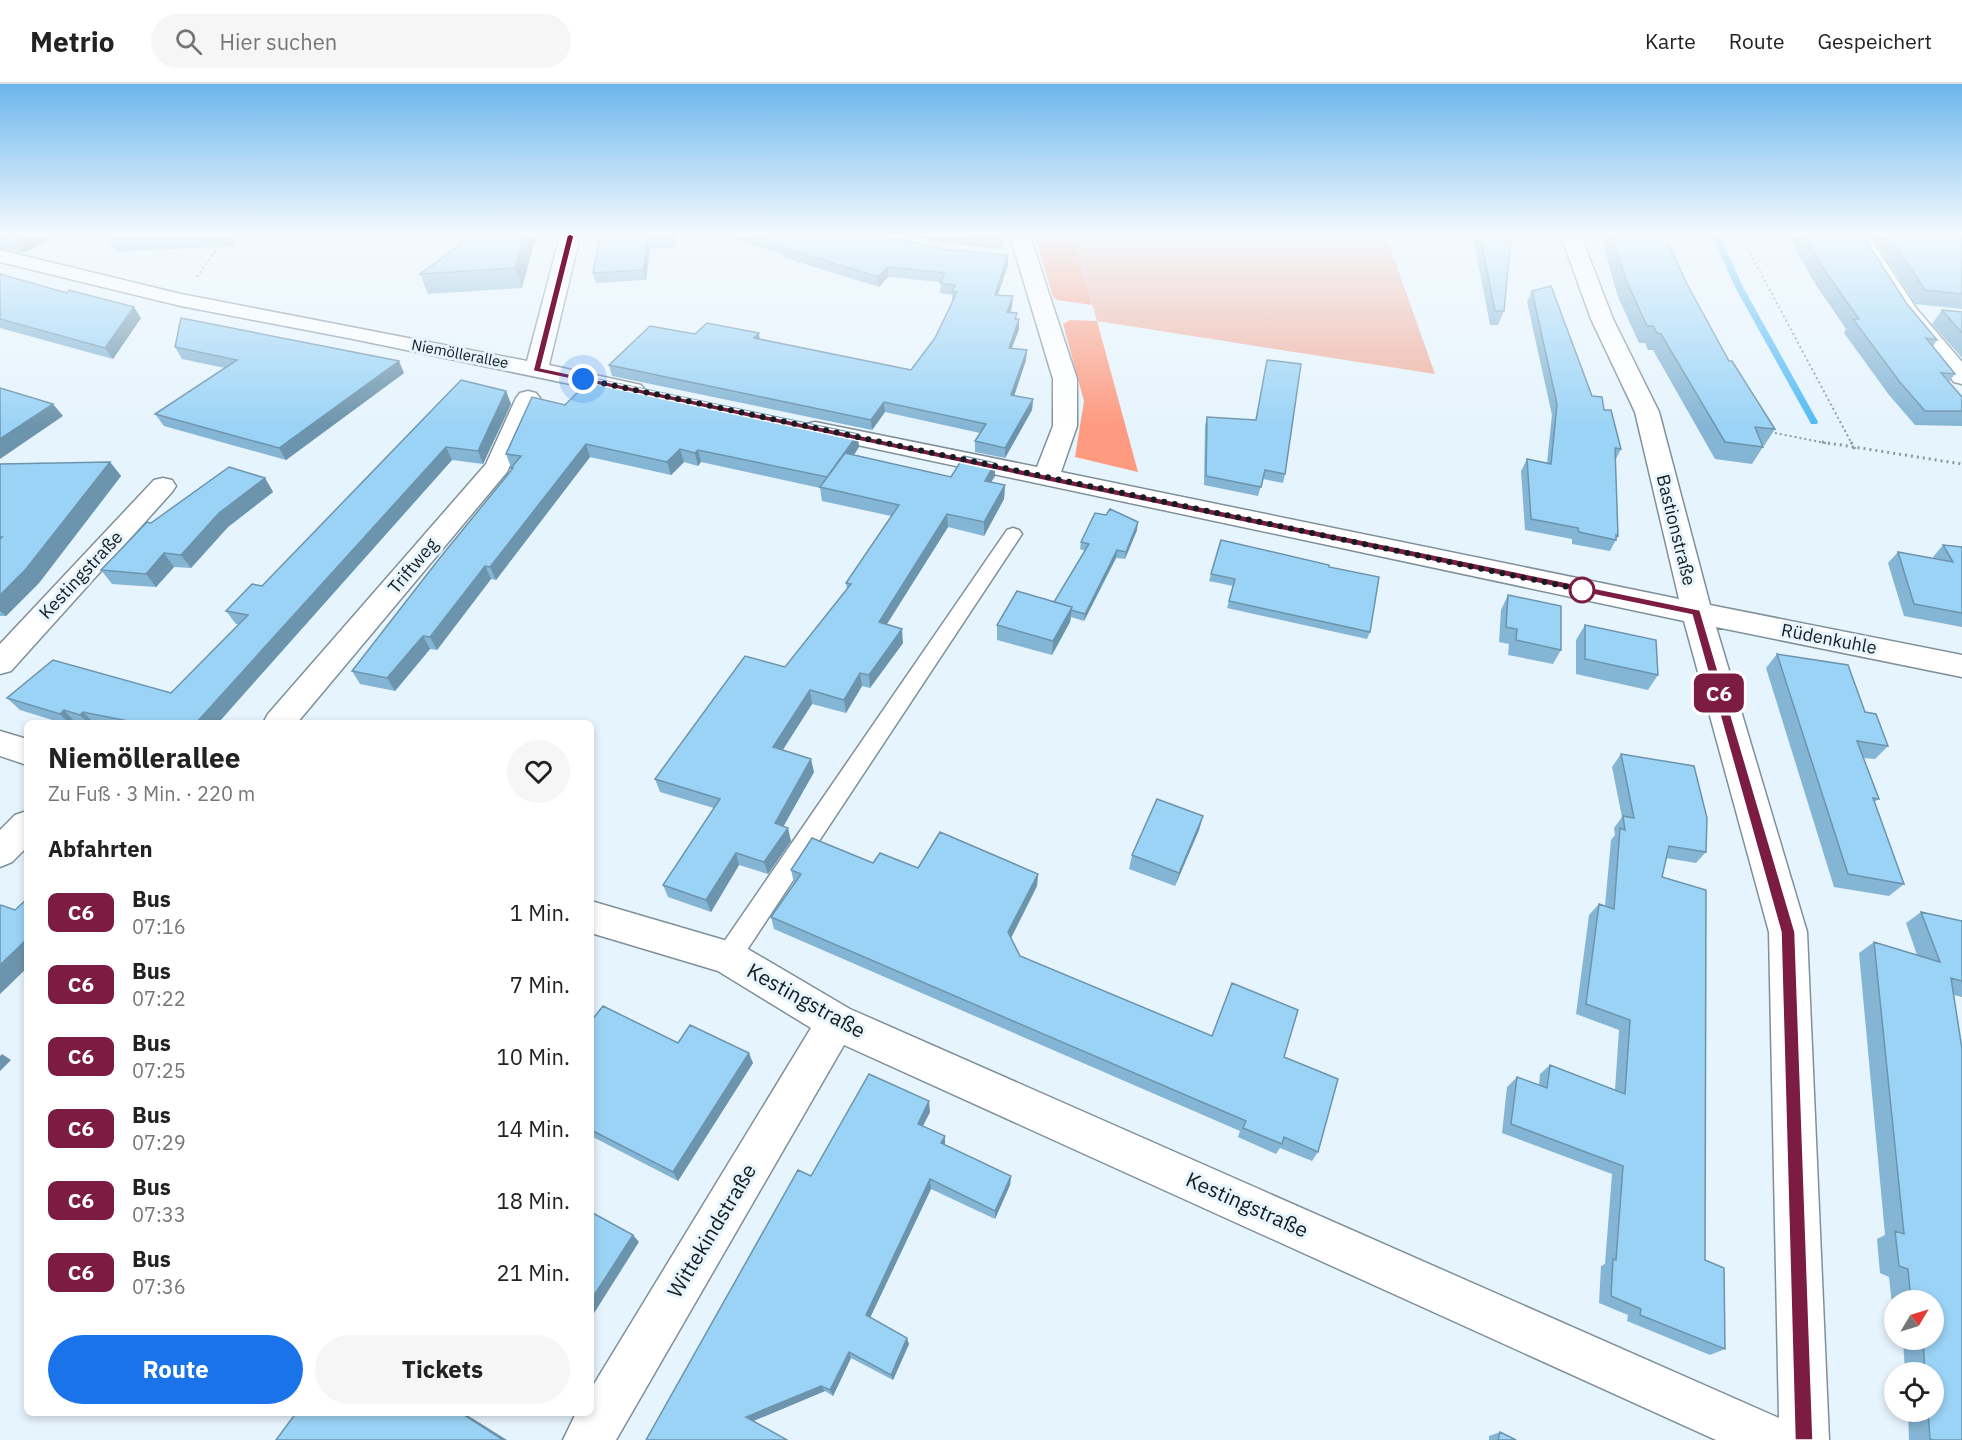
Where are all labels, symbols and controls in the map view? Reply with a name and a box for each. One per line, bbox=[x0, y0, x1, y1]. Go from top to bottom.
search box bbox=[151, 14, 571, 68]
text: Metrio bbox=[30, 23, 115, 60]
icon: search bbox=[172, 25, 205, 58]
text: Hier suchen bbox=[220, 27, 337, 56]
text: Karte bbox=[1645, 27, 1696, 55]
text: Route bbox=[1729, 27, 1785, 55]
text: Gespeichert bbox=[1818, 27, 1932, 55]
street label: Niemöllerallee bbox=[410, 335, 510, 372]
your location bbox=[568, 364, 598, 394]
street label: Bastionstraße bbox=[1652, 472, 1701, 588]
street label: Kestingstraße bbox=[34, 526, 127, 624]
street label: Triftweg bbox=[383, 533, 443, 598]
unlabelled marker bbox=[1569, 577, 1595, 603]
street label: Rüdenkuhle bbox=[1779, 618, 1879, 659]
line badge: C6 bbox=[1692, 674, 1746, 712]
text: C6 bbox=[1706, 679, 1732, 707]
text: Niemöllerallee bbox=[48, 739, 240, 776]
button: heart bbox=[507, 740, 570, 803]
text: Zu Fuß · 3 Min. · 220 m bbox=[48, 780, 255, 807]
text: Abfahrten bbox=[48, 834, 153, 863]
text: Bus bbox=[132, 884, 171, 913]
text: C6 bbox=[68, 898, 94, 926]
text: 1 Min. bbox=[510, 898, 570, 927]
text: 07:16 bbox=[132, 913, 186, 940]
text: Bus bbox=[132, 956, 171, 985]
street label: Kestingstraße bbox=[742, 956, 871, 1044]
text: C6 bbox=[68, 970, 94, 998]
text: 7 Min. bbox=[510, 970, 570, 999]
text: 07:22 bbox=[132, 985, 186, 1012]
text: Bus bbox=[132, 1028, 171, 1057]
text: C6 bbox=[68, 1042, 94, 1070]
text: 10 Min. bbox=[497, 1042, 570, 1071]
text: 07:25 bbox=[132, 1057, 186, 1084]
text: Bus bbox=[132, 1100, 171, 1129]
text: C6 bbox=[68, 1114, 94, 1142]
text: 14 Min. bbox=[497, 1114, 570, 1143]
text: 07:29 bbox=[132, 1129, 186, 1156]
street label: Wittekindstraße bbox=[660, 1158, 762, 1303]
street label: Kestingstraße bbox=[1182, 1165, 1313, 1244]
text: Bus bbox=[132, 1172, 171, 1201]
text: C6 bbox=[68, 1186, 94, 1214]
text: 18 Min. bbox=[497, 1186, 570, 1215]
text: 07:33 bbox=[132, 1201, 186, 1228]
text: Bus bbox=[132, 1244, 171, 1273]
text: C6 bbox=[68, 1258, 94, 1286]
text: 21 Min. bbox=[497, 1258, 570, 1287]
text: 07:36 bbox=[132, 1273, 186, 1300]
north arrow bbox=[1884, 1290, 1944, 1350]
map controls bbox=[1884, 1290, 1944, 1422]
button: Route bbox=[48, 1335, 303, 1404]
button: Tickets bbox=[315, 1335, 570, 1404]
button: locate bbox=[1884, 1362, 1944, 1422]

